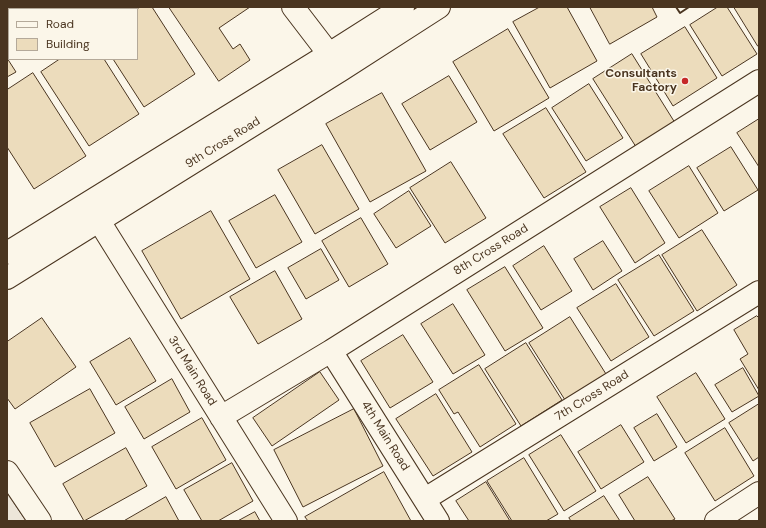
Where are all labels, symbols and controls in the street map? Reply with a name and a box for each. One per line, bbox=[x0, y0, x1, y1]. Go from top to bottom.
legend bbox=[8, 8, 138, 60]
text: Road bbox=[46, 16, 74, 32]
text: Building bbox=[46, 36, 90, 52]
place label: Consultants Factory bbox=[605, 67, 677, 95]
marker: Consultants Factory bbox=[680, 76, 690, 86]
street label: 9th Cross Road bbox=[183, 114, 263, 172]
street label: 8th Cross Road bbox=[451, 221, 531, 279]
street label: 3rd Main Road bbox=[165, 333, 219, 409]
street label: 7th Cross Road bbox=[552, 368, 632, 424]
street label: 4th Main Road bbox=[358, 398, 412, 474]

